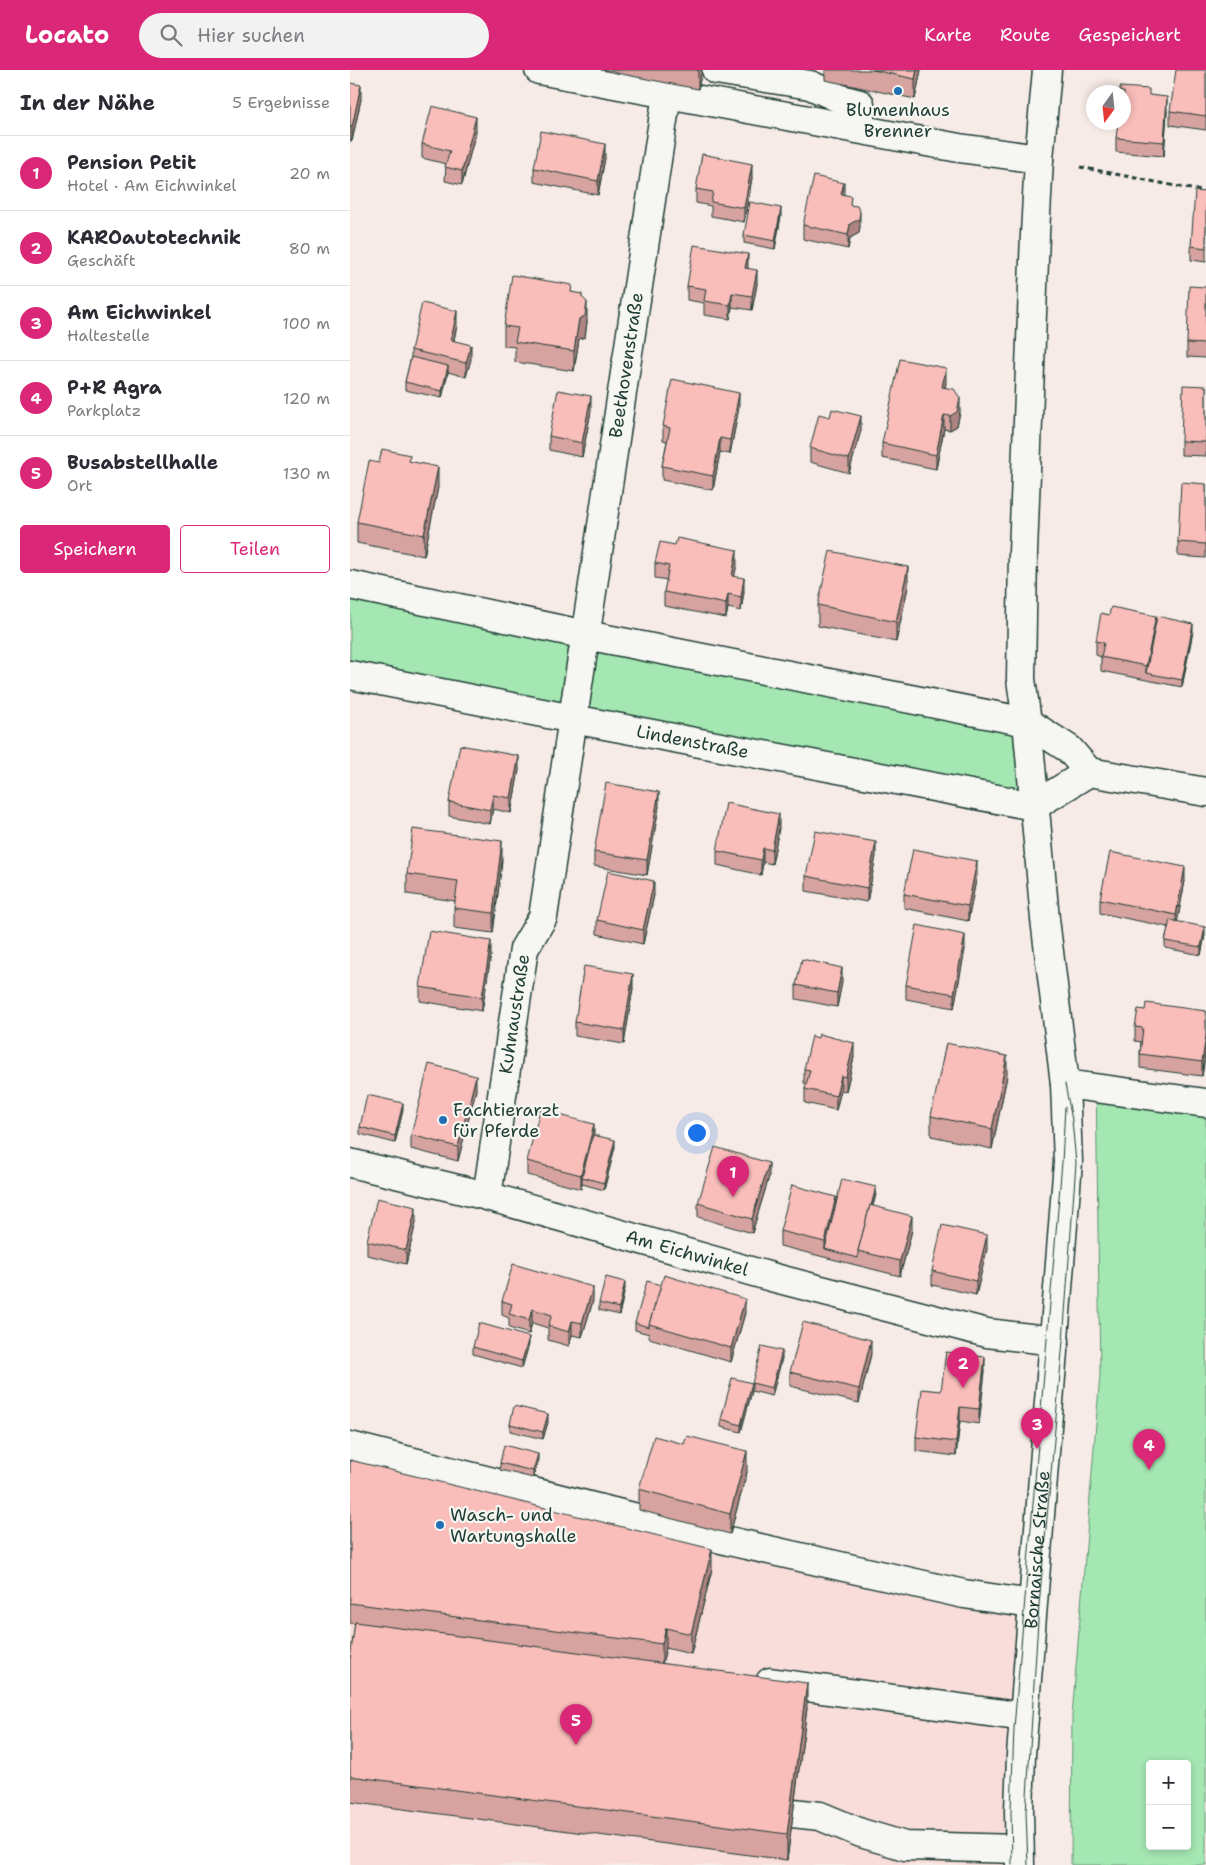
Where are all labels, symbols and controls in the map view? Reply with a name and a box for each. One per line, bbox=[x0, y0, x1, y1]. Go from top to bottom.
search box bbox=[139, 13, 489, 58]
text: Locato bbox=[25, 19, 109, 51]
icon: search bbox=[157, 21, 185, 49]
text: Hier suchen bbox=[197, 23, 305, 48]
text: Karte bbox=[924, 23, 972, 47]
text: Route bbox=[1000, 23, 1051, 47]
text: Gespeichert bbox=[1079, 23, 1181, 47]
marker: Blumenhaus Brenner bbox=[892, 85, 904, 97]
north arrow bbox=[1086, 85, 1131, 130]
text: In der Nähe bbox=[20, 89, 155, 117]
text: 5 Ergebnisse bbox=[232, 92, 330, 113]
place label: Blumenhaus Brenner bbox=[846, 98, 950, 143]
text: Pension Petit bbox=[67, 150, 196, 175]
text: 1 bbox=[32, 163, 40, 184]
text: 20 m bbox=[289, 163, 330, 184]
text: Hotel · Am Eichwinkel bbox=[67, 175, 236, 196]
text: KAROautotechnik bbox=[67, 225, 241, 250]
text: 2 bbox=[30, 238, 42, 259]
text: 80 m bbox=[289, 238, 330, 259]
text: Geschäft bbox=[67, 250, 136, 271]
street label: Beethovenstraße bbox=[603, 291, 649, 440]
text: Am Eichwinkel bbox=[67, 300, 211, 325]
text: 3 bbox=[30, 313, 42, 334]
text: 100 m bbox=[282, 313, 330, 334]
text: Haltestelle bbox=[67, 325, 150, 346]
text: P+R Agra bbox=[67, 375, 162, 400]
text: 4 bbox=[30, 388, 42, 409]
text: 120 m bbox=[283, 388, 330, 409]
text: Parkplatz bbox=[67, 400, 141, 421]
text: Busabstellhalle bbox=[67, 450, 218, 475]
text: 5 bbox=[31, 463, 41, 484]
text: 130 m bbox=[283, 463, 330, 484]
text: Ort bbox=[67, 475, 93, 496]
button: Speichern bbox=[20, 525, 170, 573]
button: Teilen bbox=[180, 525, 330, 573]
street label: Lindenstraße bbox=[634, 719, 751, 764]
street label: Kuhnaustraße bbox=[493, 952, 535, 1076]
place label: Fachtierarzt für Pferde bbox=[453, 1098, 560, 1143]
marker: Fachtierarzt für Pferde bbox=[437, 1114, 449, 1126]
your location bbox=[684, 1120, 710, 1146]
pin: 1 bbox=[717, 1156, 749, 1197]
street label: Am Eichwinkel bbox=[623, 1224, 752, 1282]
pin: 2 bbox=[947, 1347, 979, 1388]
pin: 3 bbox=[1021, 1408, 1053, 1449]
pin: 4 bbox=[1133, 1429, 1165, 1470]
street label: Bornaische Straße bbox=[1019, 1470, 1056, 1630]
place label: Wasch- und Wartungshalle bbox=[450, 1503, 577, 1548]
marker: Wasch- und Wartungshalle bbox=[434, 1519, 446, 1531]
pin: 5 bbox=[560, 1704, 592, 1745]
map controls bbox=[1146, 1760, 1191, 1850]
button: + bbox=[1146, 1760, 1191, 1805]
button: − bbox=[1146, 1805, 1191, 1850]

